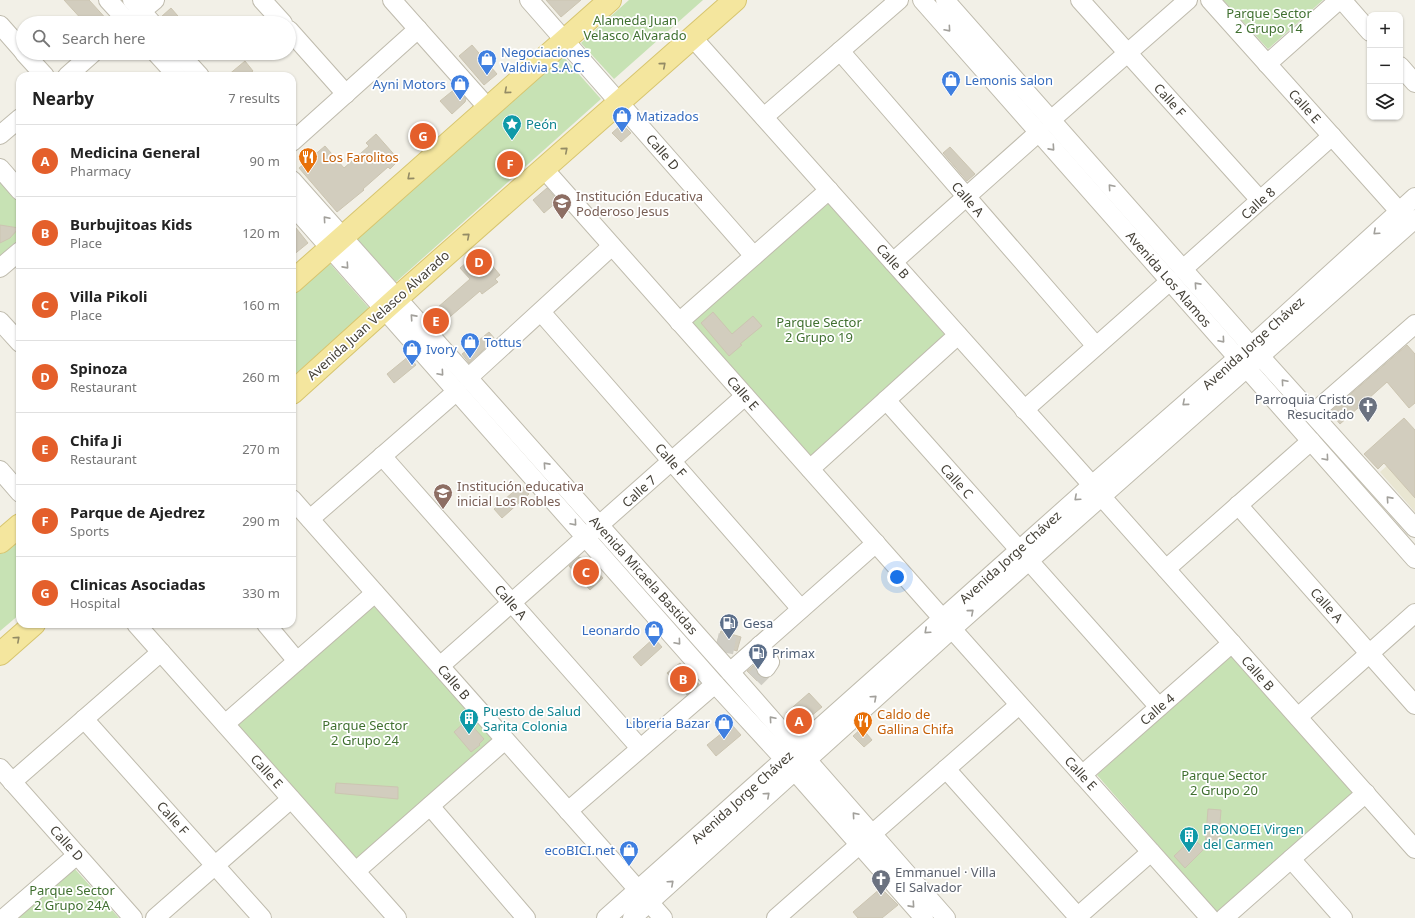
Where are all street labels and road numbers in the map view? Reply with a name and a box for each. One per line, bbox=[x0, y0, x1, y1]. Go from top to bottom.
street label: Calle F bbox=[1150, 79, 1190, 121]
street label: Calle E bbox=[1285, 85, 1325, 127]
street label: Calle D bbox=[642, 130, 684, 174]
street label: Calle A bbox=[948, 178, 989, 221]
street label: Calle 8 bbox=[1237, 183, 1279, 223]
street label: Avenida Los Alamos bbox=[1122, 227, 1216, 331]
street label: Calle B bbox=[872, 240, 914, 282]
street label: Avenida Juan Velasco Alvarado bbox=[303, 246, 453, 384]
street label: Avenida Jorge Chávez bbox=[1198, 292, 1308, 394]
street label: Calle E bbox=[723, 372, 763, 414]
street label: Calle F bbox=[651, 439, 691, 481]
street label: Calle C bbox=[937, 460, 977, 502]
street label: Calle 7 bbox=[618, 471, 660, 511]
street label: Avenida Jorge Chávez bbox=[955, 506, 1065, 608]
street label: Avenida Micaela Bastidas bbox=[586, 512, 702, 638]
street label: Calle A bbox=[491, 581, 532, 624]
street label: Calle A bbox=[1307, 584, 1348, 627]
street label: Calle B bbox=[1237, 652, 1279, 694]
street label: Calle B bbox=[434, 660, 474, 704]
street label: Calle 4 bbox=[1136, 689, 1179, 729]
street label: Avenida Jorge Chávez bbox=[687, 746, 797, 848]
street label: Calle E bbox=[247, 750, 287, 792]
street label: Calle E bbox=[1061, 752, 1101, 794]
street label: Calle F bbox=[153, 797, 193, 839]
street label: Calle D bbox=[46, 821, 88, 865]

